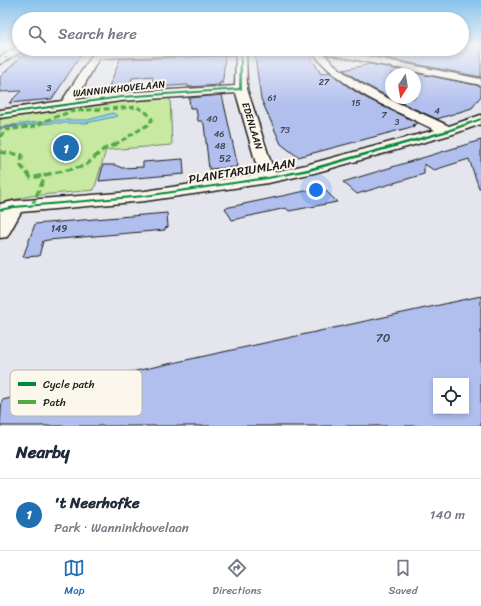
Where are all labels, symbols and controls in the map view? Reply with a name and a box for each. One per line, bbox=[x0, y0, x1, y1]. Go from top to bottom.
search box bbox=[12, 12, 469, 56]
text: Search here bbox=[58, 21, 137, 47]
icon: search bbox=[26, 23, 48, 45]
north arrow bbox=[385, 68, 421, 104]
house number: 27 bbox=[319, 74, 330, 90]
street label: WANNINKHOVELAAN bbox=[72, 75, 166, 103]
house number: 3 bbox=[47, 80, 52, 96]
house number: 61 bbox=[268, 90, 277, 106]
house number: 15 bbox=[351, 95, 361, 111]
street label: EDENLAAN bbox=[236, 100, 268, 152]
house number: 4 bbox=[434, 103, 440, 119]
house number: 7 bbox=[381, 107, 387, 123]
house number: 40 bbox=[206, 111, 218, 127]
house number: 3 bbox=[395, 114, 400, 130]
house number: 73 bbox=[280, 122, 290, 138]
house number: 46 bbox=[214, 126, 224, 142]
pin: 1 bbox=[53, 133, 79, 163]
house number: 48 bbox=[214, 138, 226, 154]
house number: 52 bbox=[219, 150, 231, 168]
street label: PLANETARIUMLAAN bbox=[187, 152, 298, 190]
your location bbox=[306, 180, 326, 200]
house number: 149 bbox=[51, 220, 67, 238]
house number: 70 bbox=[376, 327, 391, 349]
legend bbox=[10, 370, 142, 416]
text: Cycle path bbox=[43, 375, 95, 394]
map controls bbox=[433, 378, 469, 414]
button: locate bbox=[433, 378, 469, 414]
text: Path bbox=[43, 393, 66, 412]
text: Nearby bbox=[16, 437, 70, 467]
text: 't Neerhofke bbox=[54, 490, 140, 516]
text: 1 bbox=[26, 503, 32, 526]
text: 140 m bbox=[430, 503, 465, 526]
text: Park · Wanninkhovelaan bbox=[54, 516, 189, 539]
tab: Map bbox=[63, 557, 85, 600]
tab: Directions bbox=[212, 557, 262, 600]
tab: Saved bbox=[389, 557, 418, 600]

